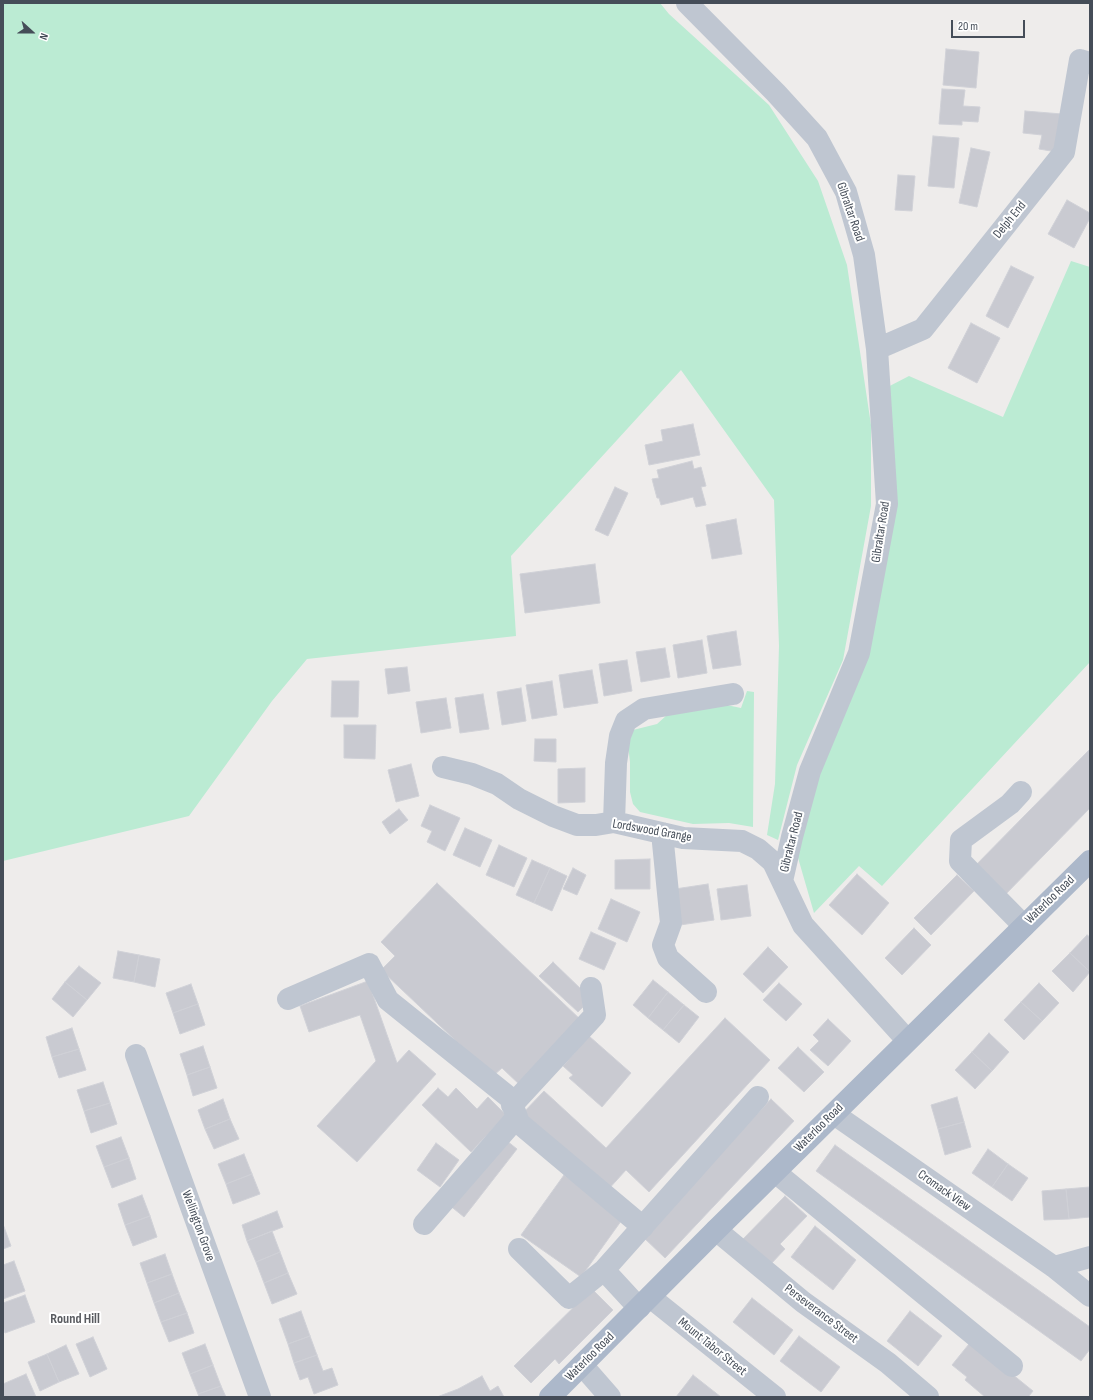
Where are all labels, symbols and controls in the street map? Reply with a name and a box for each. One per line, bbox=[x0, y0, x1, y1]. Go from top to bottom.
north arrow bbox=[12, 12, 52, 52]
scale bar bbox=[953, 12, 1027, 38]
text: 20 m bbox=[958, 19, 978, 34]
text: N bbox=[37, 31, 51, 42]
street label: Gibraltar Road bbox=[833, 180, 867, 244]
street label: Delph End bbox=[990, 198, 1030, 242]
street label: Gibraltar Road bbox=[868, 500, 894, 564]
street label: Gibraltar Road bbox=[777, 810, 807, 874]
street label: Lordswood Grange bbox=[611, 816, 693, 846]
street label: Waterloo Road bbox=[1022, 873, 1078, 927]
street label: Waterloo Road bbox=[791, 1100, 847, 1156]
street label: Cromack View bbox=[914, 1167, 974, 1215]
street label: Wellington Grove bbox=[178, 1189, 218, 1263]
street label: Perseverance Street bbox=[781, 1281, 861, 1347]
district label: Round Hill bbox=[50, 1311, 100, 1327]
street label: Mount Tabor Street bbox=[675, 1315, 749, 1379]
street label: Waterloo Road bbox=[562, 1329, 618, 1385]

